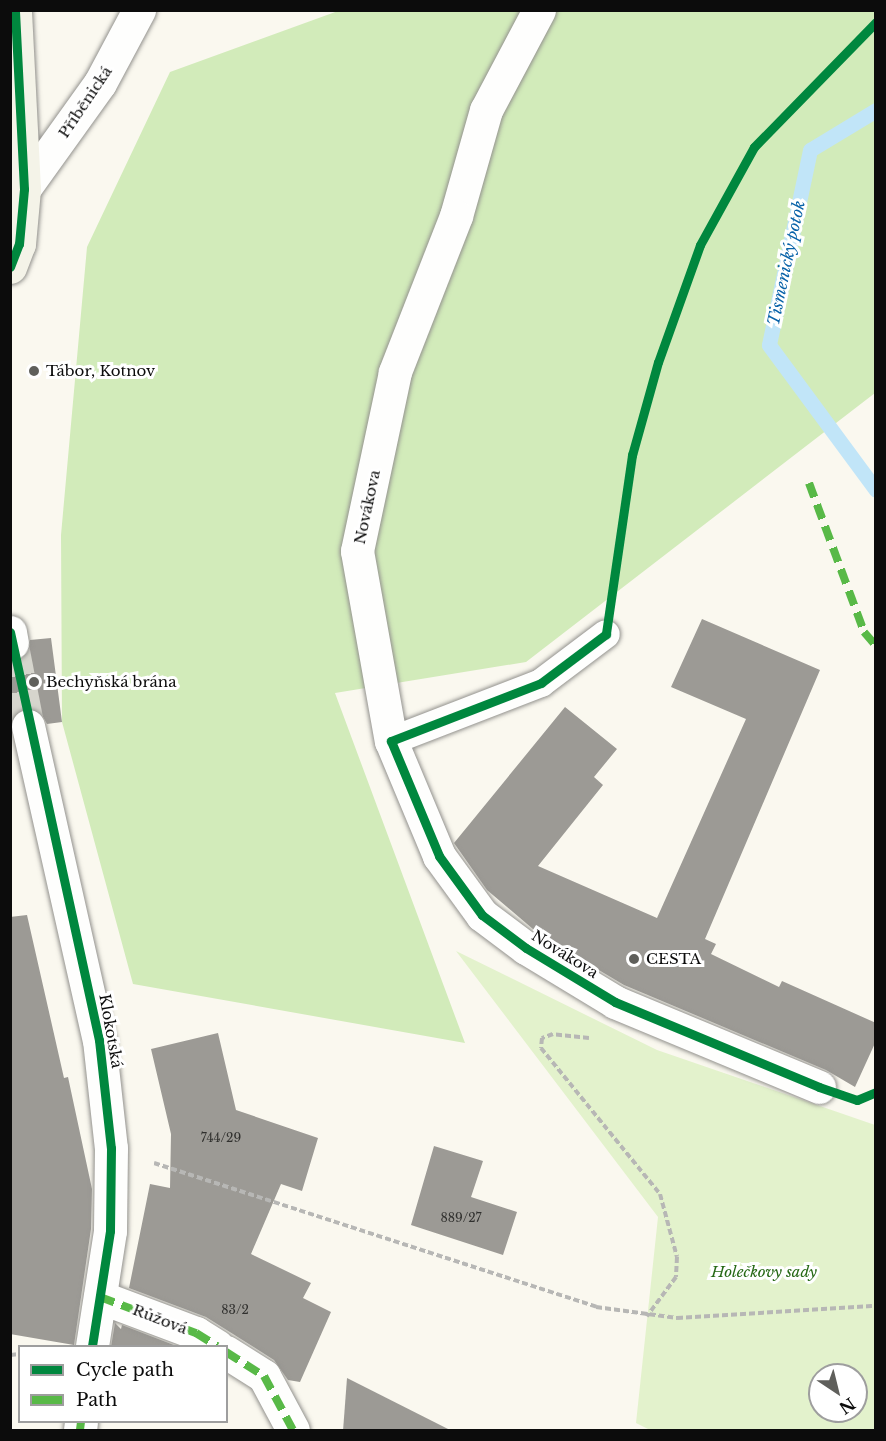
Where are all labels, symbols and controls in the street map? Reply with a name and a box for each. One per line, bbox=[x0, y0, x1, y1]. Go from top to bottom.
street label: Příběnická bbox=[55, 63, 115, 141]
water label: Tismenický potok bbox=[763, 199, 809, 327]
place label: Tábor, Kotnov bbox=[46, 362, 155, 380]
marker: Tábor, Kotnov bbox=[27, 364, 41, 378]
street label: Novákova bbox=[350, 468, 384, 546]
place label: Bechyňská brána bbox=[46, 673, 177, 691]
marker: Bechyňská brána bbox=[27, 675, 41, 689]
street label: Novákova bbox=[528, 926, 602, 982]
place label: CESTA bbox=[646, 950, 701, 968]
marker: CESTA bbox=[627, 952, 641, 966]
street label: Klokotská bbox=[96, 993, 126, 1069]
house number: 744/29 bbox=[201, 1131, 241, 1145]
house number: 889/27 bbox=[440, 1211, 482, 1225]
park label: Holečkovy sady bbox=[711, 1263, 817, 1281]
street label: Růžová bbox=[130, 1300, 190, 1338]
house number: 83/2 bbox=[221, 1303, 249, 1317]
legend bbox=[18, 1345, 228, 1423]
text: Cycle path bbox=[76, 1359, 174, 1381]
north arrow bbox=[808, 1363, 868, 1423]
text: Path bbox=[76, 1389, 117, 1411]
text: N bbox=[835, 1394, 859, 1419]

